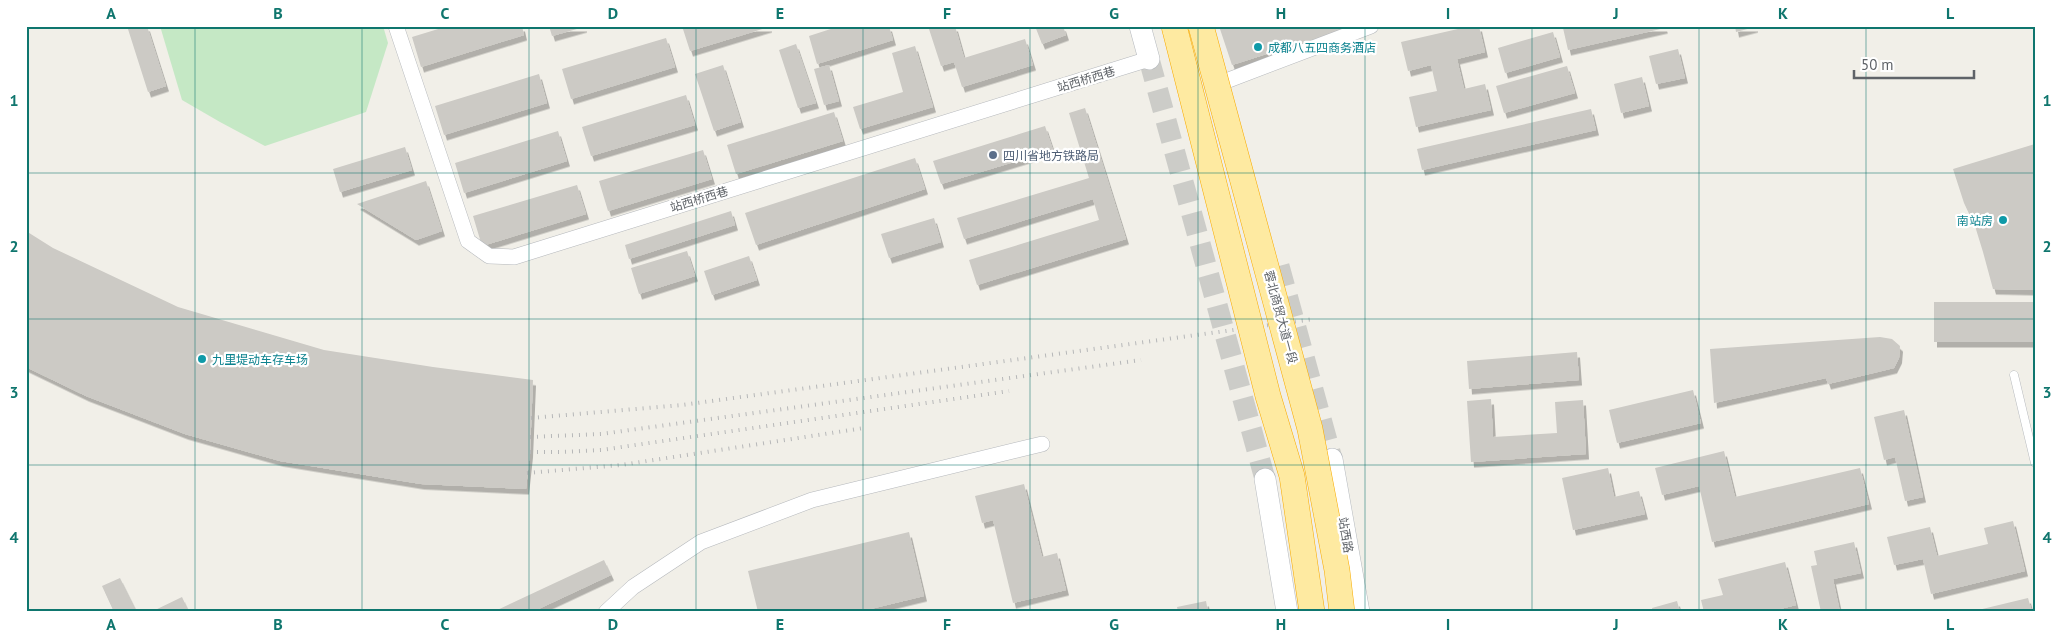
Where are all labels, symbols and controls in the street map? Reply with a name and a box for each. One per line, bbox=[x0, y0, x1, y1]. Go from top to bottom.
text: A bbox=[106, 3, 116, 23]
text: B bbox=[273, 3, 283, 23]
text: C bbox=[441, 3, 450, 23]
text: D bbox=[608, 3, 618, 23]
text: E bbox=[776, 3, 784, 23]
text: F bbox=[943, 3, 951, 23]
text: G bbox=[1109, 3, 1119, 23]
text: H bbox=[1276, 3, 1286, 23]
text: I bbox=[1446, 3, 1450, 23]
text: J bbox=[1612, 3, 1619, 23]
text: K bbox=[1778, 3, 1788, 23]
text: L bbox=[1946, 3, 1955, 23]
place label: 成都八五四商务酒店 bbox=[1268, 40, 1376, 55]
marker: 成都八五四商务酒店 bbox=[1252, 41, 1264, 53]
scale bar bbox=[1854, 48, 1974, 80]
text: 50 m bbox=[1861, 55, 1894, 74]
street label: 站西桥西巷 bbox=[1055, 63, 1117, 95]
text: 1 bbox=[9, 90, 19, 110]
text: 1 bbox=[2042, 90, 2052, 110]
place label: 四川省地方铁路局 bbox=[1003, 148, 1099, 163]
marker: 四川省地方铁路局 bbox=[987, 149, 999, 161]
street label: 站西桥西巷 bbox=[668, 183, 730, 215]
place label: 南站房 bbox=[1957, 213, 1993, 228]
marker: 南站房 bbox=[1997, 214, 2009, 226]
text: 2 bbox=[9, 236, 19, 256]
text: 2 bbox=[2042, 236, 2052, 256]
street label: 蓉北商贸大道一段 bbox=[1261, 269, 1301, 365]
place label: 九里堤动车存车场 bbox=[212, 352, 308, 367]
marker: 九里堤动车存车场 bbox=[196, 353, 208, 365]
text: 3 bbox=[9, 382, 19, 402]
text: 3 bbox=[2042, 382, 2052, 402]
street label: 站西路 bbox=[1335, 516, 1357, 554]
text: 4 bbox=[9, 527, 19, 547]
text: 4 bbox=[2042, 527, 2052, 547]
text: A bbox=[106, 614, 116, 634]
text: B bbox=[273, 614, 283, 634]
text: C bbox=[441, 614, 450, 634]
text: D bbox=[608, 614, 618, 634]
text: E bbox=[776, 614, 784, 634]
text: F bbox=[943, 614, 951, 634]
text: G bbox=[1109, 614, 1119, 634]
text: H bbox=[1276, 614, 1286, 634]
text: I bbox=[1446, 614, 1450, 634]
text: J bbox=[1612, 614, 1619, 634]
text: K bbox=[1778, 614, 1788, 634]
text: L bbox=[1946, 614, 1955, 634]

